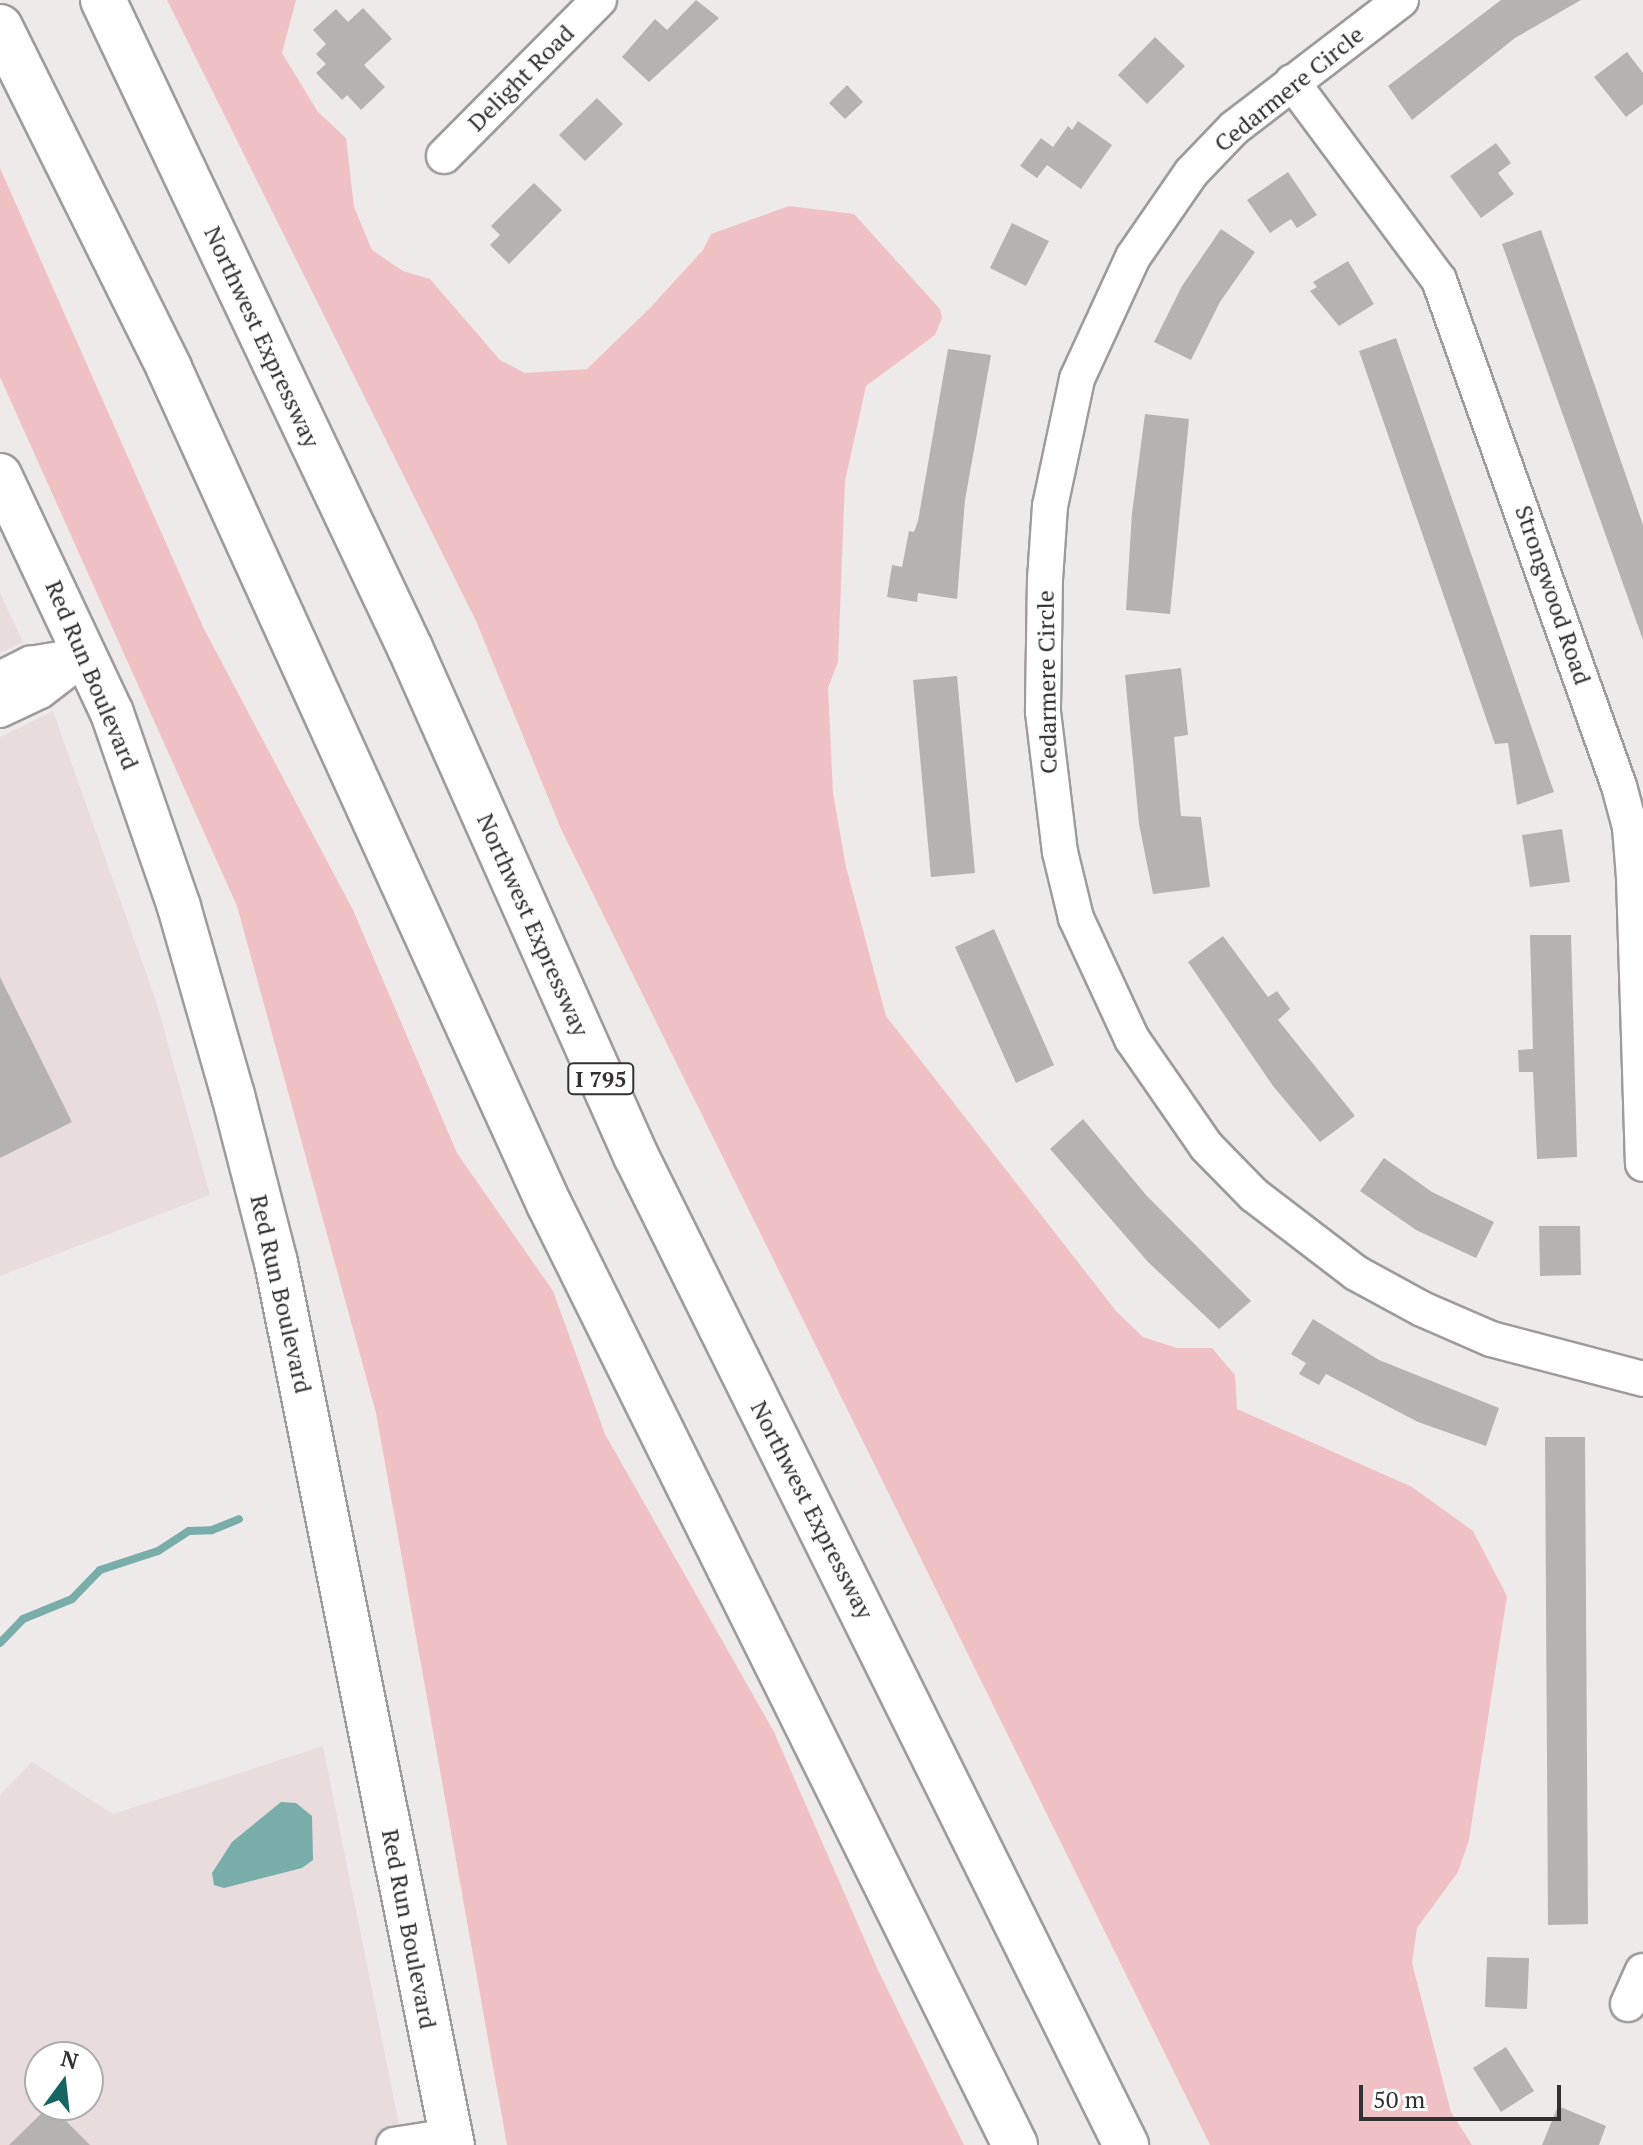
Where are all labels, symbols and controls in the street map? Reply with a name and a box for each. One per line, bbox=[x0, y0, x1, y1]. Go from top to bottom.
street label: Delight Road bbox=[462, 19, 580, 137]
street label: Cedarmere Circle bbox=[1208, 20, 1370, 158]
street label: Northwest Expressway bbox=[198, 222, 326, 452]
street label: Strongwood Road bbox=[1509, 502, 1597, 688]
street label: Red Run Boulevard bbox=[39, 576, 145, 774]
street label: Cedarmere Circle bbox=[1031, 590, 1063, 774]
street label: Northwest Expressway bbox=[471, 809, 595, 1041]
road number: I 795 bbox=[567, 1061, 635, 1097]
street label: Red Run Boulevard bbox=[244, 1192, 318, 1396]
street label: Northwest Expressway bbox=[744, 1396, 880, 1624]
street label: Red Run Boulevard bbox=[376, 1827, 442, 2031]
north arrow bbox=[24, 2041, 104, 2121]
text: N bbox=[58, 2043, 82, 2075]
scale bar bbox=[1363, 2069, 1565, 2119]
text: 50 m bbox=[1373, 2083, 1425, 2115]

